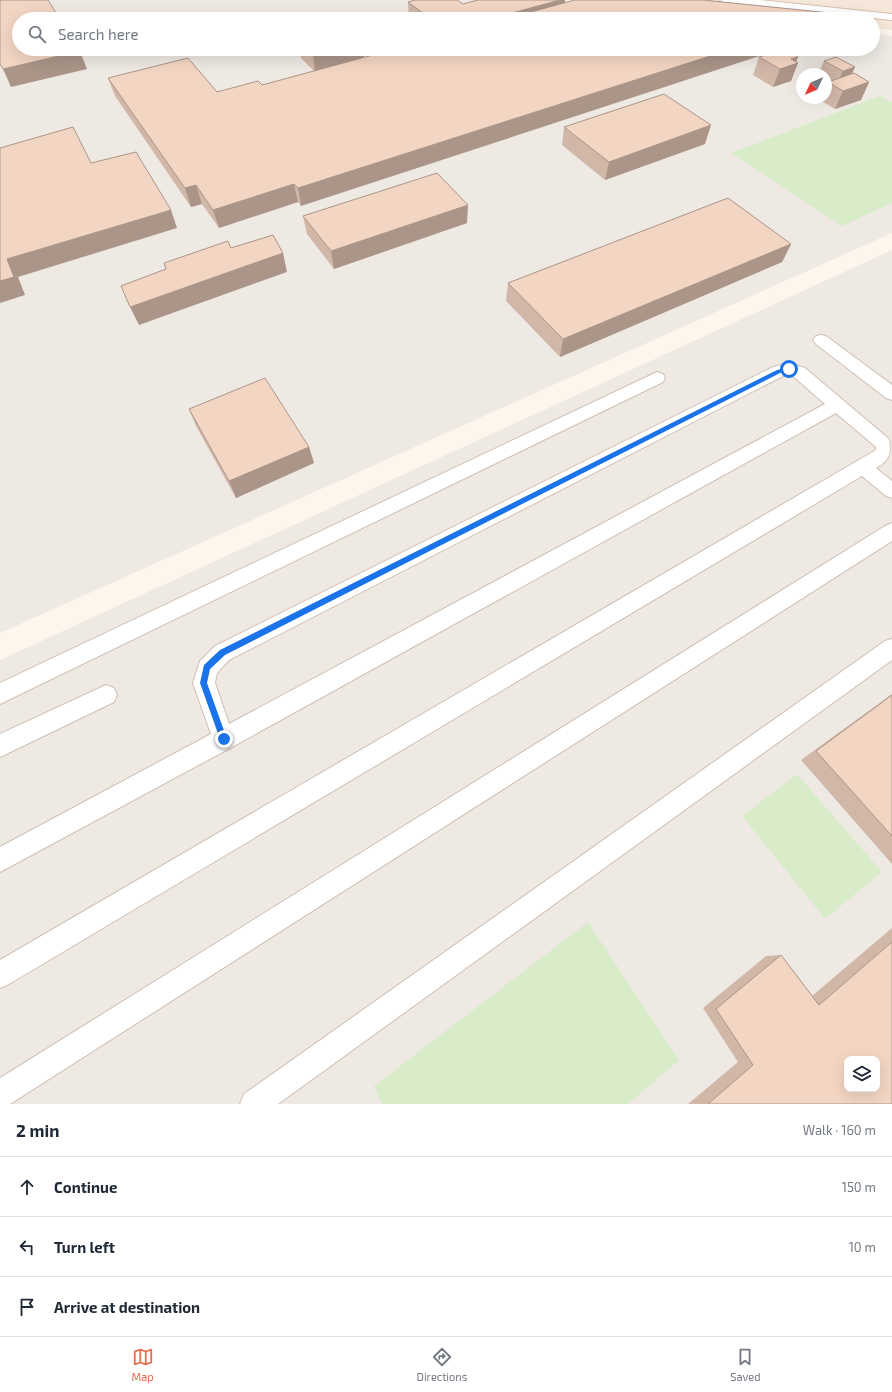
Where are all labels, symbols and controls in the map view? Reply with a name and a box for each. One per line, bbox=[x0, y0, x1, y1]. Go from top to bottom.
search box bbox=[12, 12, 880, 56]
icon: search bbox=[26, 23, 48, 45]
text: Search here bbox=[58, 25, 139, 43]
north arrow bbox=[796, 68, 832, 104]
route start bbox=[780, 360, 798, 378]
route end bbox=[215, 730, 233, 748]
map controls bbox=[844, 1056, 880, 1092]
button: layers bbox=[844, 1056, 880, 1092]
text: 2 min bbox=[16, 1120, 59, 1140]
text: Walk · 160 m bbox=[803, 1122, 876, 1138]
icon: ahead bbox=[16, 1176, 38, 1198]
text: Continue bbox=[54, 1178, 117, 1196]
text: 150 m bbox=[842, 1179, 876, 1195]
icon: left bbox=[16, 1236, 38, 1258]
text: Turn left bbox=[54, 1238, 115, 1256]
text: 10 m bbox=[849, 1239, 876, 1255]
icon: arrive bbox=[16, 1296, 38, 1318]
text: Arrive at destination bbox=[54, 1298, 200, 1316]
tab: Map bbox=[132, 1346, 154, 1383]
tab: Directions bbox=[417, 1346, 467, 1383]
tab: Saved bbox=[730, 1346, 761, 1383]

